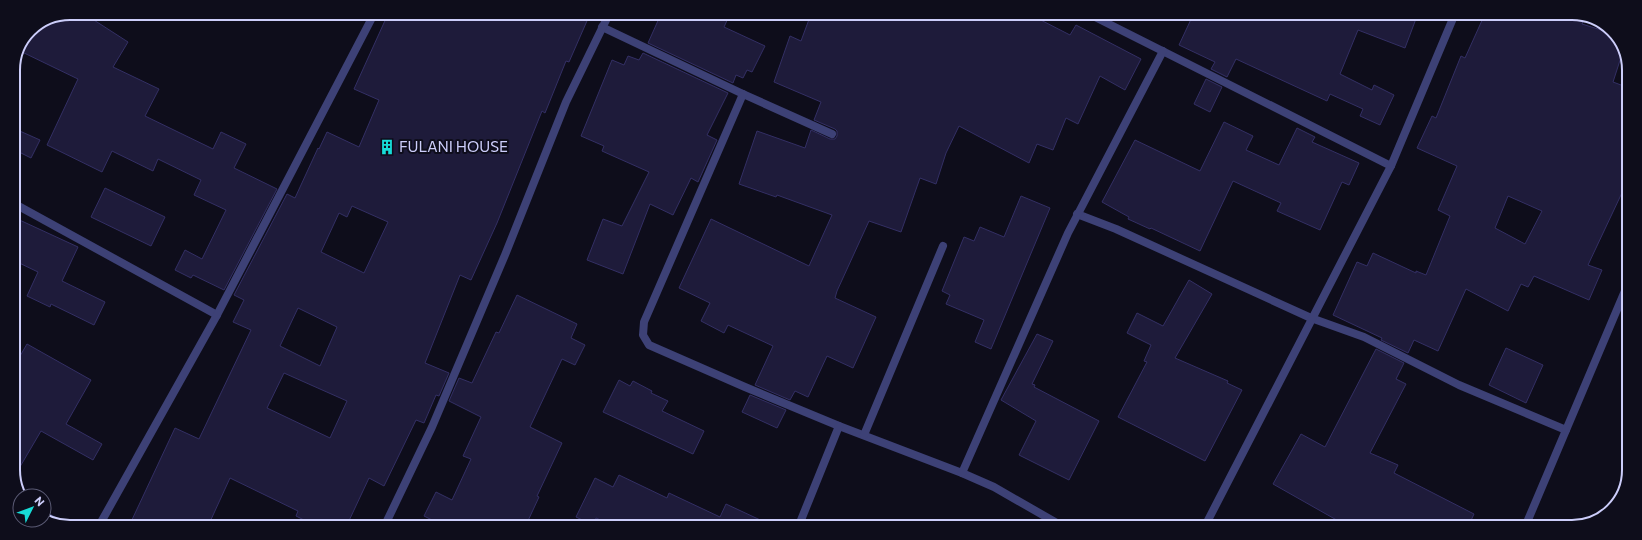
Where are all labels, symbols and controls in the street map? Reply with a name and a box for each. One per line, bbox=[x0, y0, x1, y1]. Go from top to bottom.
place label: FULANI HOUSE bbox=[399, 137, 508, 155]
building icon: FULANI HOUSE bbox=[378, 138, 396, 156]
north arrow bbox=[12, 488, 52, 528]
text: N bbox=[32, 494, 47, 508]

